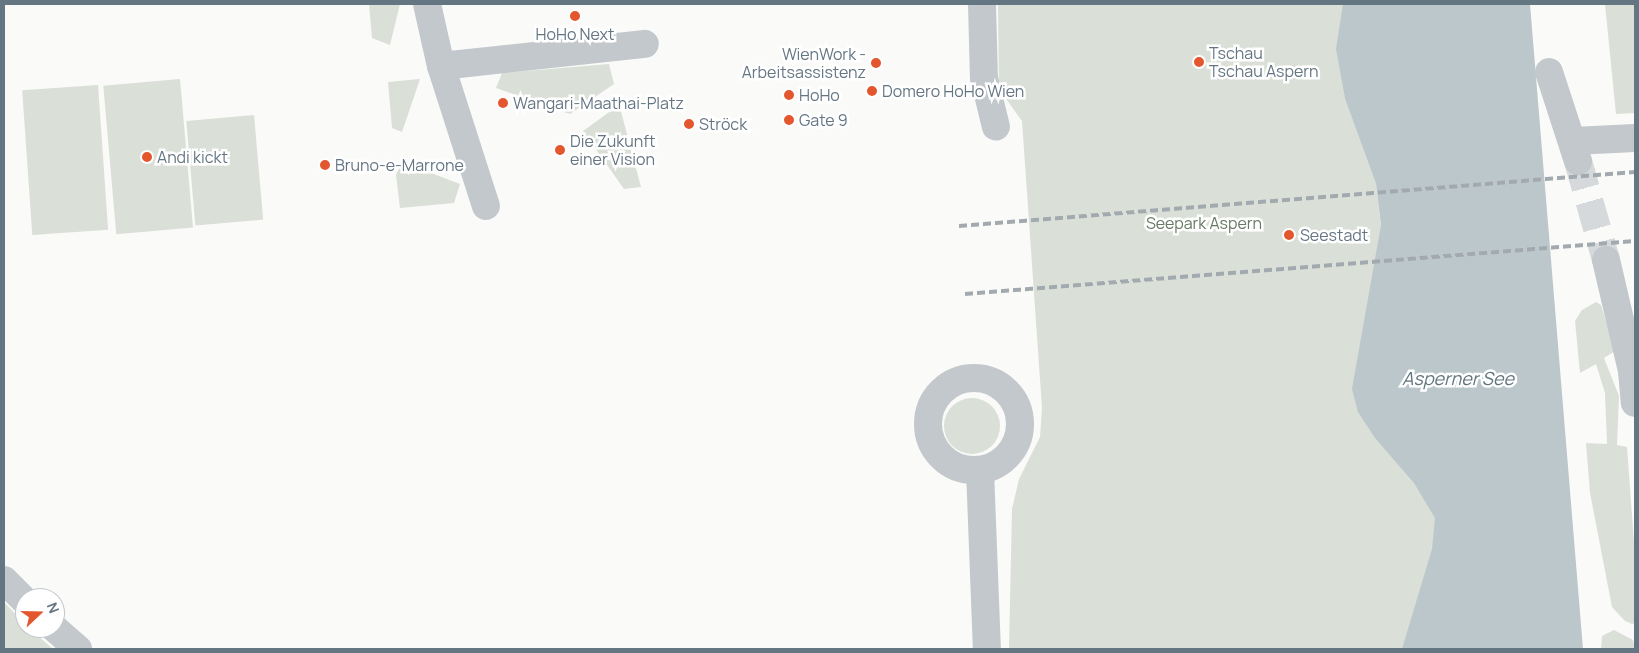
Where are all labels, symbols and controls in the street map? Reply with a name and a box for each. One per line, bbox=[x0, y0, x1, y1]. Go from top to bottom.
marker: HoHo Next bbox=[569, 10, 581, 22]
place label: HoHo Next bbox=[536, 24, 614, 44]
place label: Tschau Tschau Aspern bbox=[1209, 43, 1319, 81]
place label: WienWork - Arbeitsassistenz bbox=[742, 44, 866, 82]
marker: Tschau Tschau Aspern bbox=[1193, 56, 1205, 68]
marker: WienWork - Arbeitsassistenz bbox=[870, 57, 882, 69]
place label: Domero HoHo Wien bbox=[882, 81, 1024, 101]
place label: HoHo bbox=[799, 85, 840, 105]
marker: Domero HoHo Wien bbox=[866, 85, 878, 97]
marker: HoHo bbox=[783, 89, 795, 101]
place label: Wangari-Maathai-Platz bbox=[513, 93, 684, 113]
marker: Wangari-Maathai-Platz bbox=[497, 97, 509, 109]
place label: Gate 9 bbox=[799, 110, 848, 130]
place label: Ströck bbox=[699, 114, 747, 134]
marker: Gate 9 bbox=[783, 114, 795, 126]
marker: Ströck bbox=[683, 118, 695, 130]
place label: Die Zukunft einer Vision bbox=[570, 131, 655, 169]
marker: Die Zukunft einer Vision bbox=[554, 144, 566, 156]
place label: Andi kickt bbox=[157, 147, 228, 167]
marker: Andi kickt bbox=[141, 151, 153, 163]
place label: Bruno-e-Marrone bbox=[335, 155, 464, 175]
marker: Bruno-e-Marrone bbox=[319, 159, 331, 171]
park label: Seepark Aspern bbox=[1146, 213, 1262, 233]
place label: Seestadt bbox=[1300, 225, 1368, 245]
marker: Seestadt bbox=[1282, 228, 1296, 242]
water label: Asperner See bbox=[1402, 367, 1514, 389]
north arrow bbox=[15, 588, 65, 638]
text: N bbox=[43, 600, 64, 616]

